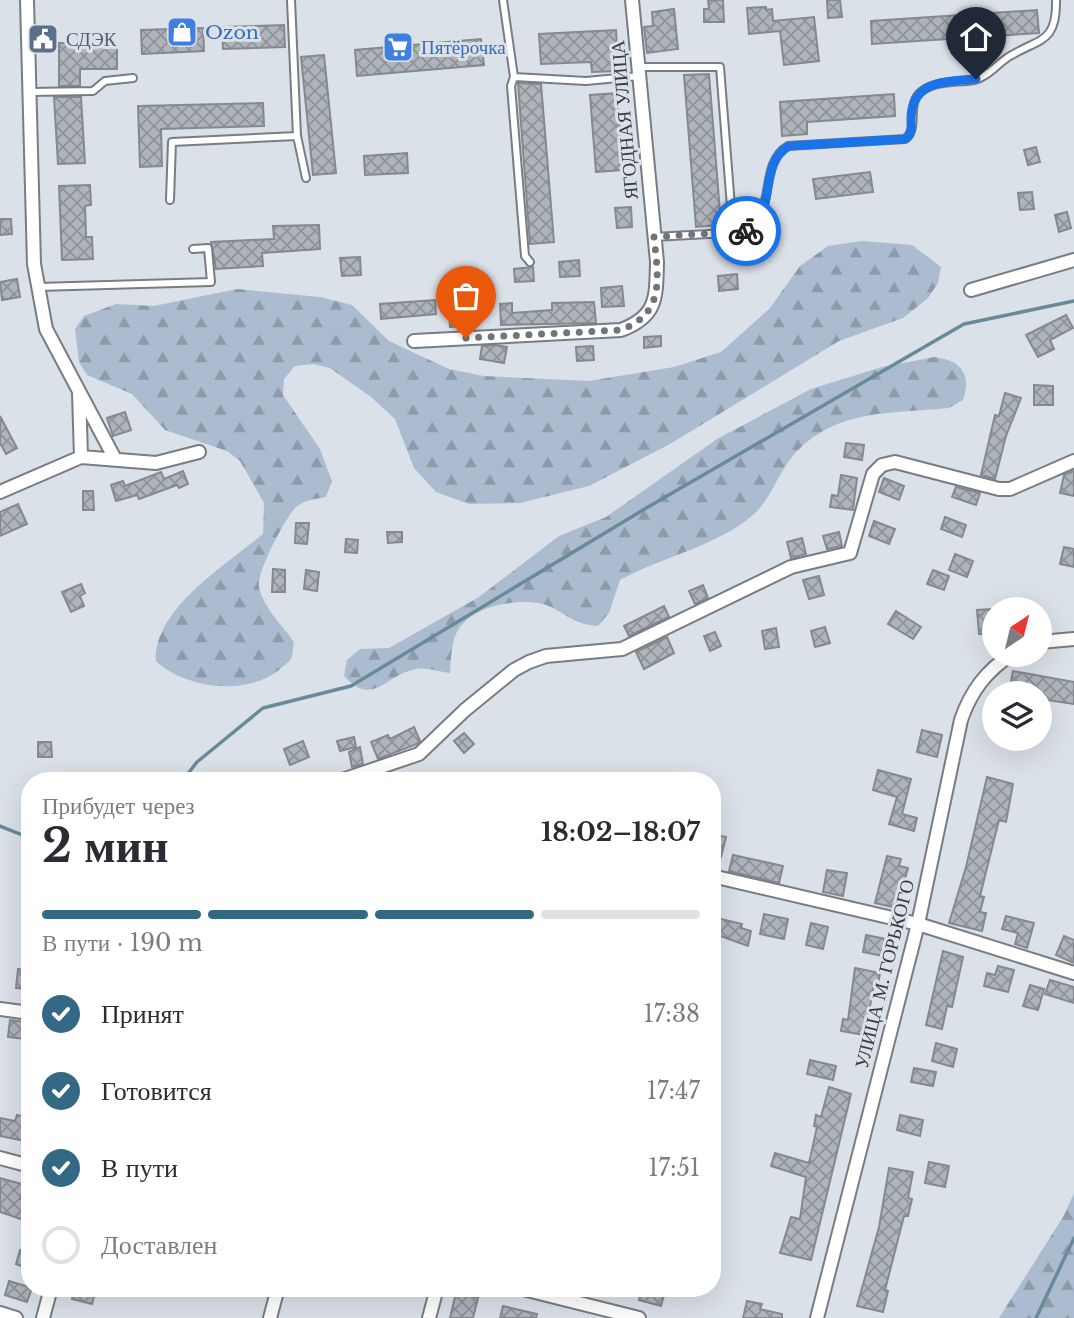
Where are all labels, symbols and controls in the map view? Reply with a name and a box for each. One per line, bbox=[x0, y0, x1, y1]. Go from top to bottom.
pin bbox=[946, 7, 1006, 79]
shop icon: Ozon bbox=[165, 15, 199, 49]
icon: home bbox=[957, 18, 995, 56]
place label: Ozon bbox=[205, 21, 259, 44]
public building icon: СДЭК bbox=[26, 22, 60, 56]
place label: СДЭК bbox=[66, 28, 117, 51]
supermarket icon: Пятёрочка bbox=[381, 30, 415, 64]
place label: Пятёрочка bbox=[421, 36, 506, 59]
street label: ЯГОДНАЯ УЛИЦА bbox=[606, 39, 643, 201]
courier bbox=[711, 196, 781, 266]
icon: bike bbox=[727, 212, 765, 250]
pin bbox=[436, 266, 496, 338]
icon: bag bbox=[447, 277, 485, 315]
north arrow bbox=[982, 597, 1052, 667]
map controls bbox=[982, 597, 1052, 751]
button: layers bbox=[982, 681, 1052, 751]
text: Прибудет через bbox=[42, 792, 195, 820]
text: 18:02–18:07 bbox=[541, 816, 700, 848]
text: 2 мин bbox=[42, 817, 169, 874]
street label: УЛИЦА М. ГОРЬКОГО bbox=[850, 877, 919, 1071]
text: В пути · 190 m bbox=[42, 929, 203, 957]
icon: check bbox=[42, 995, 80, 1033]
text: Принят bbox=[101, 998, 184, 1030]
text: 17:38 bbox=[644, 1000, 700, 1028]
icon: check bbox=[42, 1072, 80, 1110]
text: Готовится bbox=[101, 1075, 212, 1107]
text: 17:47 bbox=[647, 1077, 700, 1105]
icon: check bbox=[42, 1149, 80, 1187]
text: В пути bbox=[101, 1152, 178, 1184]
text: 17:51 bbox=[648, 1154, 700, 1182]
text: Доставлен bbox=[101, 1229, 218, 1261]

